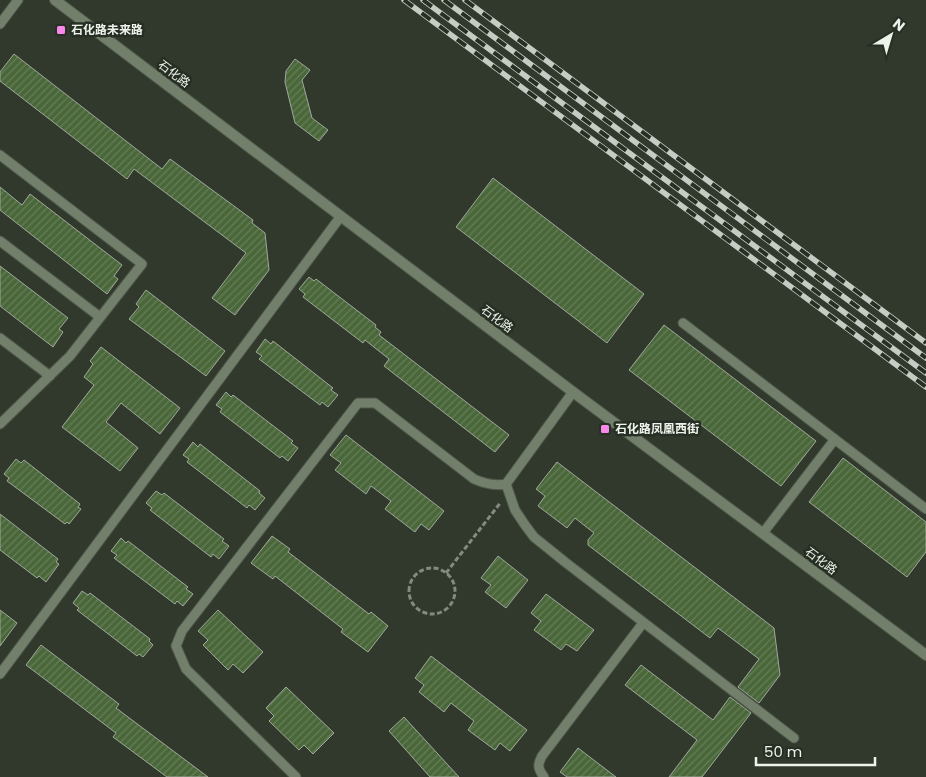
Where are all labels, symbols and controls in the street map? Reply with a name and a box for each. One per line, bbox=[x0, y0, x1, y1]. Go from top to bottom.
north arrow bbox=[866, 10, 916, 60]
text: N bbox=[889, 14, 909, 36]
place label: 石化路未来路 bbox=[71, 21, 143, 38]
marker: 石化路未来路 bbox=[55, 24, 67, 36]
street label: 石化路 bbox=[155, 56, 194, 91]
street label: 石化路 bbox=[478, 301, 517, 336]
place label: 石化路凤凰西街 bbox=[615, 420, 699, 437]
marker: 石化路凤凰西街 bbox=[599, 423, 611, 435]
street label: 石化路 bbox=[802, 543, 841, 578]
scale bar bbox=[756, 734, 875, 766]
text: 50 m bbox=[764, 741, 802, 762]

